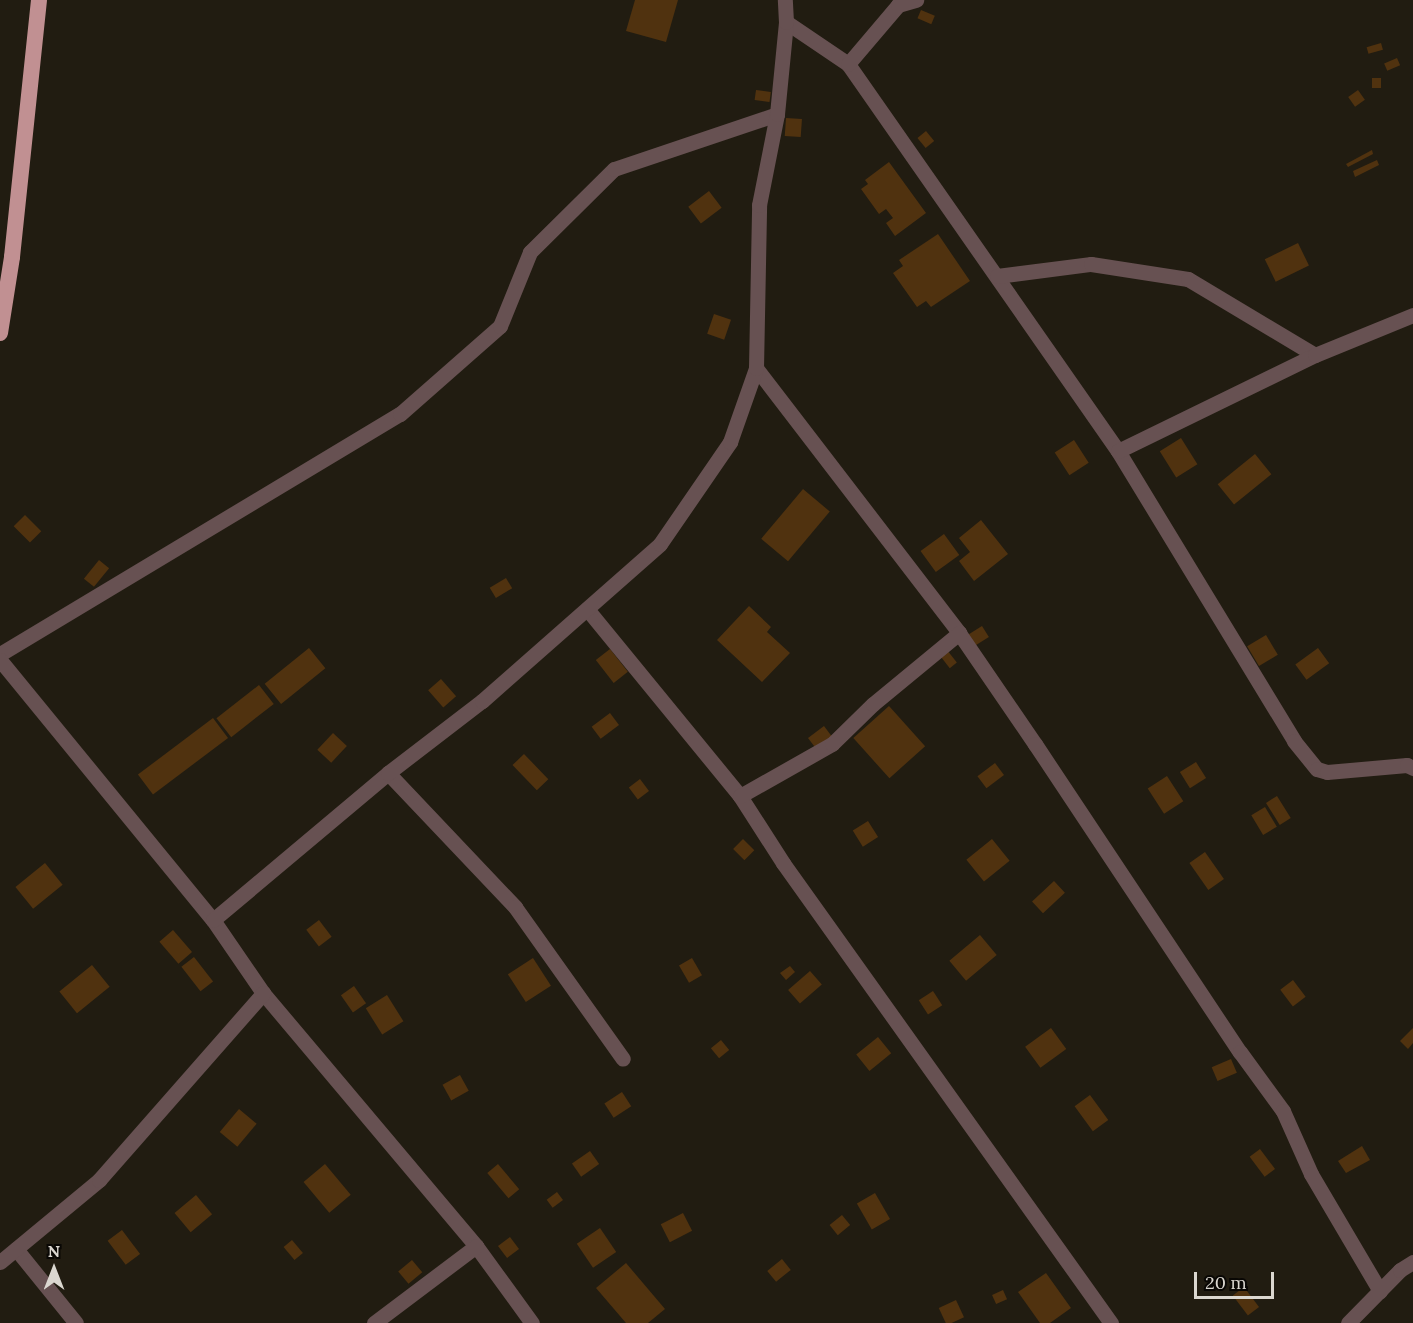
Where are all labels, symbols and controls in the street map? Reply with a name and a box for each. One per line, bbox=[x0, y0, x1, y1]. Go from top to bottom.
north arrow bbox=[24, 1239, 84, 1299]
text: N bbox=[48, 1241, 60, 1261]
scale bar bbox=[1197, 1260, 1276, 1298]
text: 20 m bbox=[1205, 1271, 1247, 1294]

